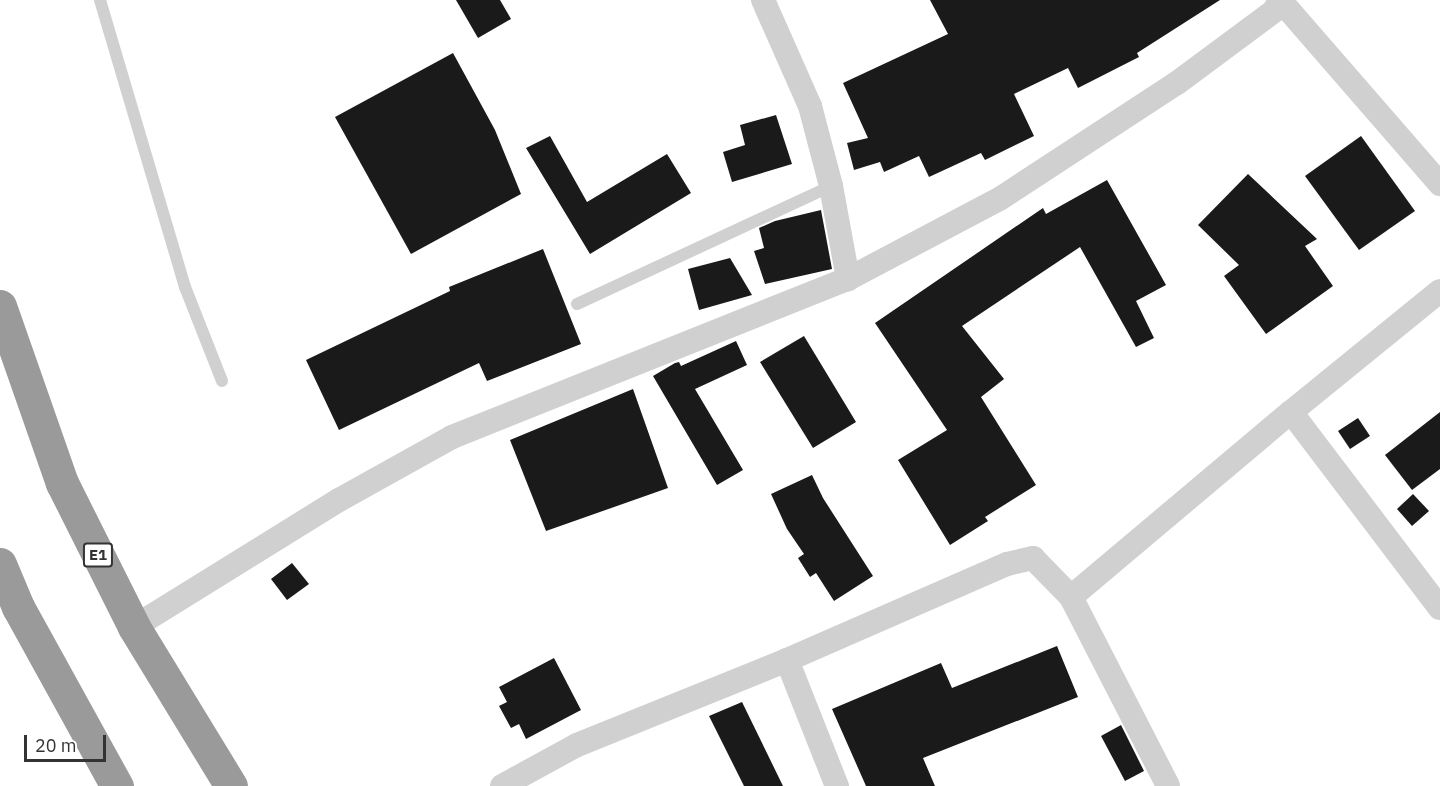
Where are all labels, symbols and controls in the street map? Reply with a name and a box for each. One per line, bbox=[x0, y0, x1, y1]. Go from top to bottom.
road number: E1 bbox=[82, 543, 114, 567]
scale bar bbox=[27, 723, 110, 761]
text: 20 m bbox=[35, 734, 77, 757]

